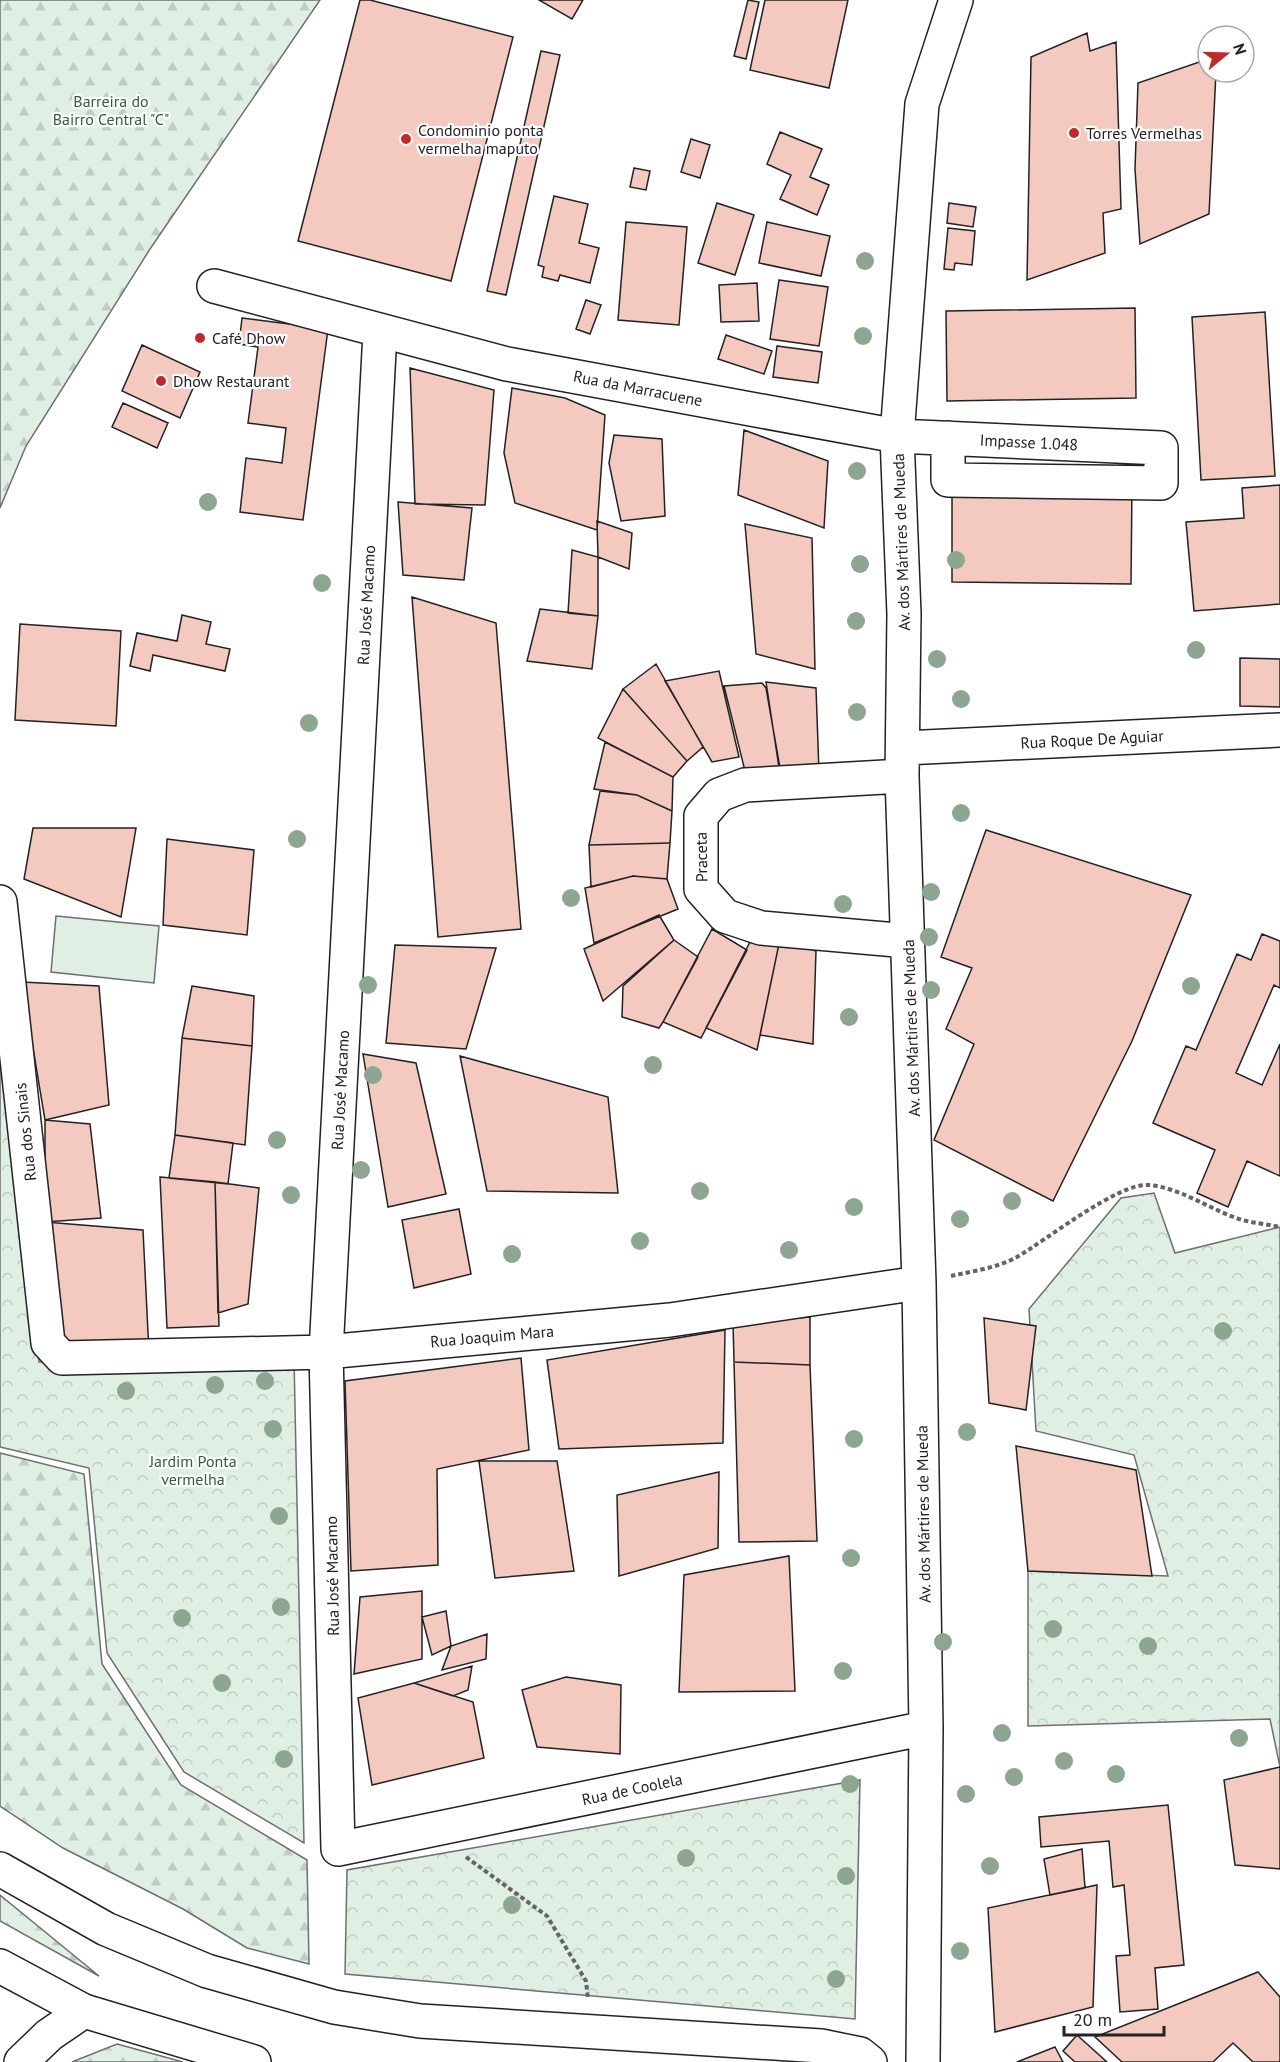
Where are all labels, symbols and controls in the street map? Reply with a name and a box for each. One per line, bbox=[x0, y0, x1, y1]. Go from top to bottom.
north arrow bbox=[1196, 24, 1256, 84]
text: N bbox=[1229, 41, 1251, 57]
park label: Barreira do Bairro Central "C" bbox=[53, 91, 169, 129]
place label: Condominio ponta vermelha maputo bbox=[418, 120, 544, 158]
place label: Torres Vermelhas bbox=[1086, 123, 1202, 143]
marker: Torres Vermelhas bbox=[1067, 126, 1081, 140]
marker: Condominio ponta vermelha maputo bbox=[399, 132, 413, 146]
place label: Café Dhow bbox=[212, 328, 286, 348]
marker: Café Dhow bbox=[193, 331, 207, 345]
street label: Rua da Marracuene bbox=[572, 366, 704, 410]
place label: Dhow Restaurant bbox=[173, 371, 290, 391]
marker: Dhow Restaurant bbox=[154, 374, 168, 388]
street label: Impasse 1.048 bbox=[979, 429, 1079, 455]
street label: Av. dos Mártires de Mueda bbox=[888, 453, 914, 631]
street label: Rua José Macamo bbox=[353, 545, 379, 665]
street label: Rua Roque De Aguiar bbox=[1020, 725, 1165, 753]
street label: Praceta bbox=[691, 832, 711, 882]
street label: Av. dos Mártires de Mueda bbox=[898, 939, 924, 1117]
street label: Rua José Macamo bbox=[327, 1030, 353, 1150]
street label: Rua dos Sinais bbox=[10, 1082, 40, 1182]
street label: Rua Joaquim Mara bbox=[429, 1321, 555, 1351]
street label: Av. dos Mártires de Mueda bbox=[911, 1425, 935, 1603]
park label: Jardim Ponta vermelha bbox=[148, 1451, 237, 1489]
street label: Rua José Macamo bbox=[321, 1516, 343, 1636]
street label: Rua de Coolela bbox=[580, 1769, 684, 1809]
scale bar bbox=[1064, 1999, 1164, 2037]
text: 20 m bbox=[1073, 2008, 1112, 2031]

